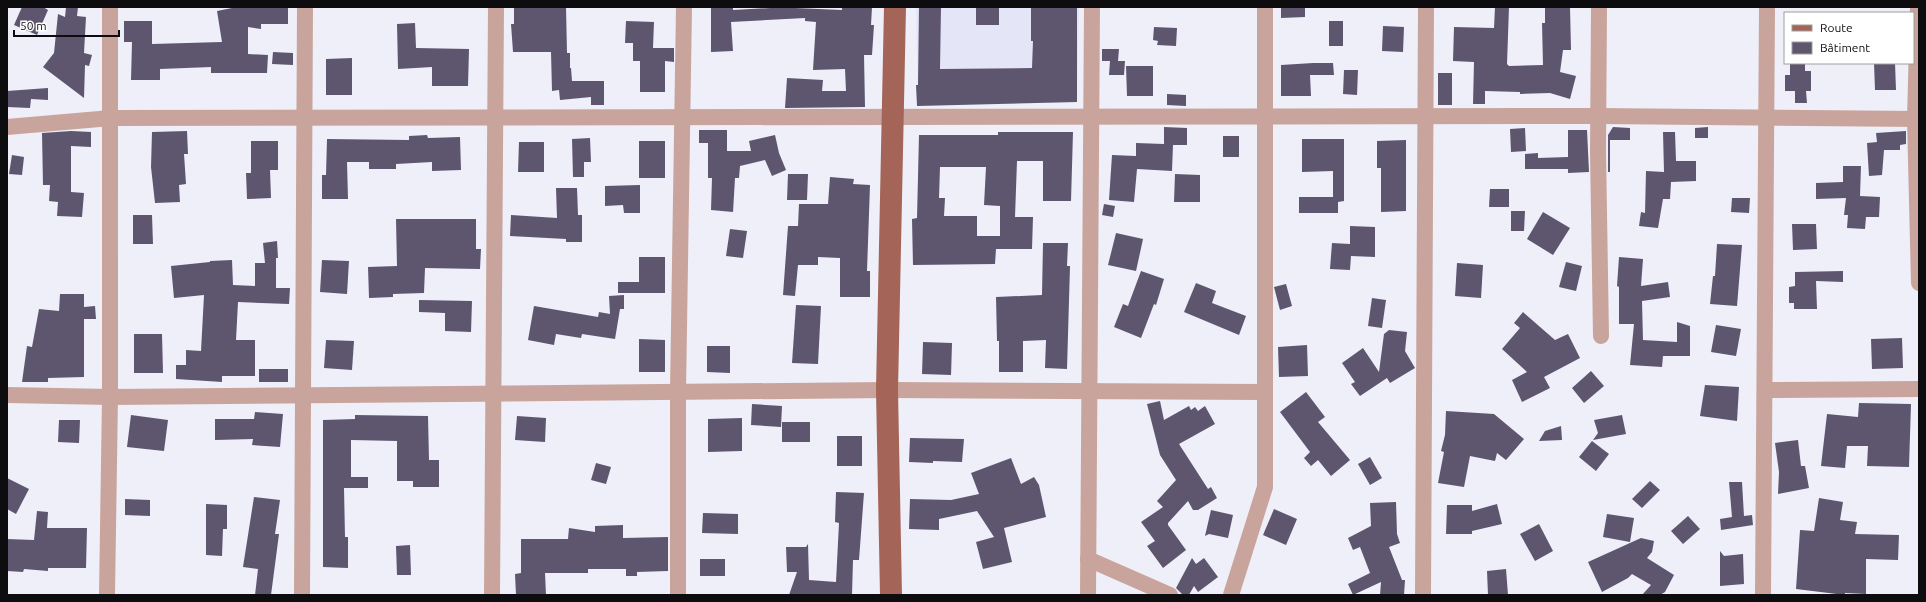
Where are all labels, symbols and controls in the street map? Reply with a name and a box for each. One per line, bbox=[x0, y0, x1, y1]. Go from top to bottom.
scale bar bbox=[14, 12, 119, 38]
legend bbox=[1784, 12, 1914, 64]
text: 50 m bbox=[20, 19, 47, 32]
text: Route bbox=[1820, 21, 1853, 34]
text: Bâtiment bbox=[1820, 41, 1870, 54]

